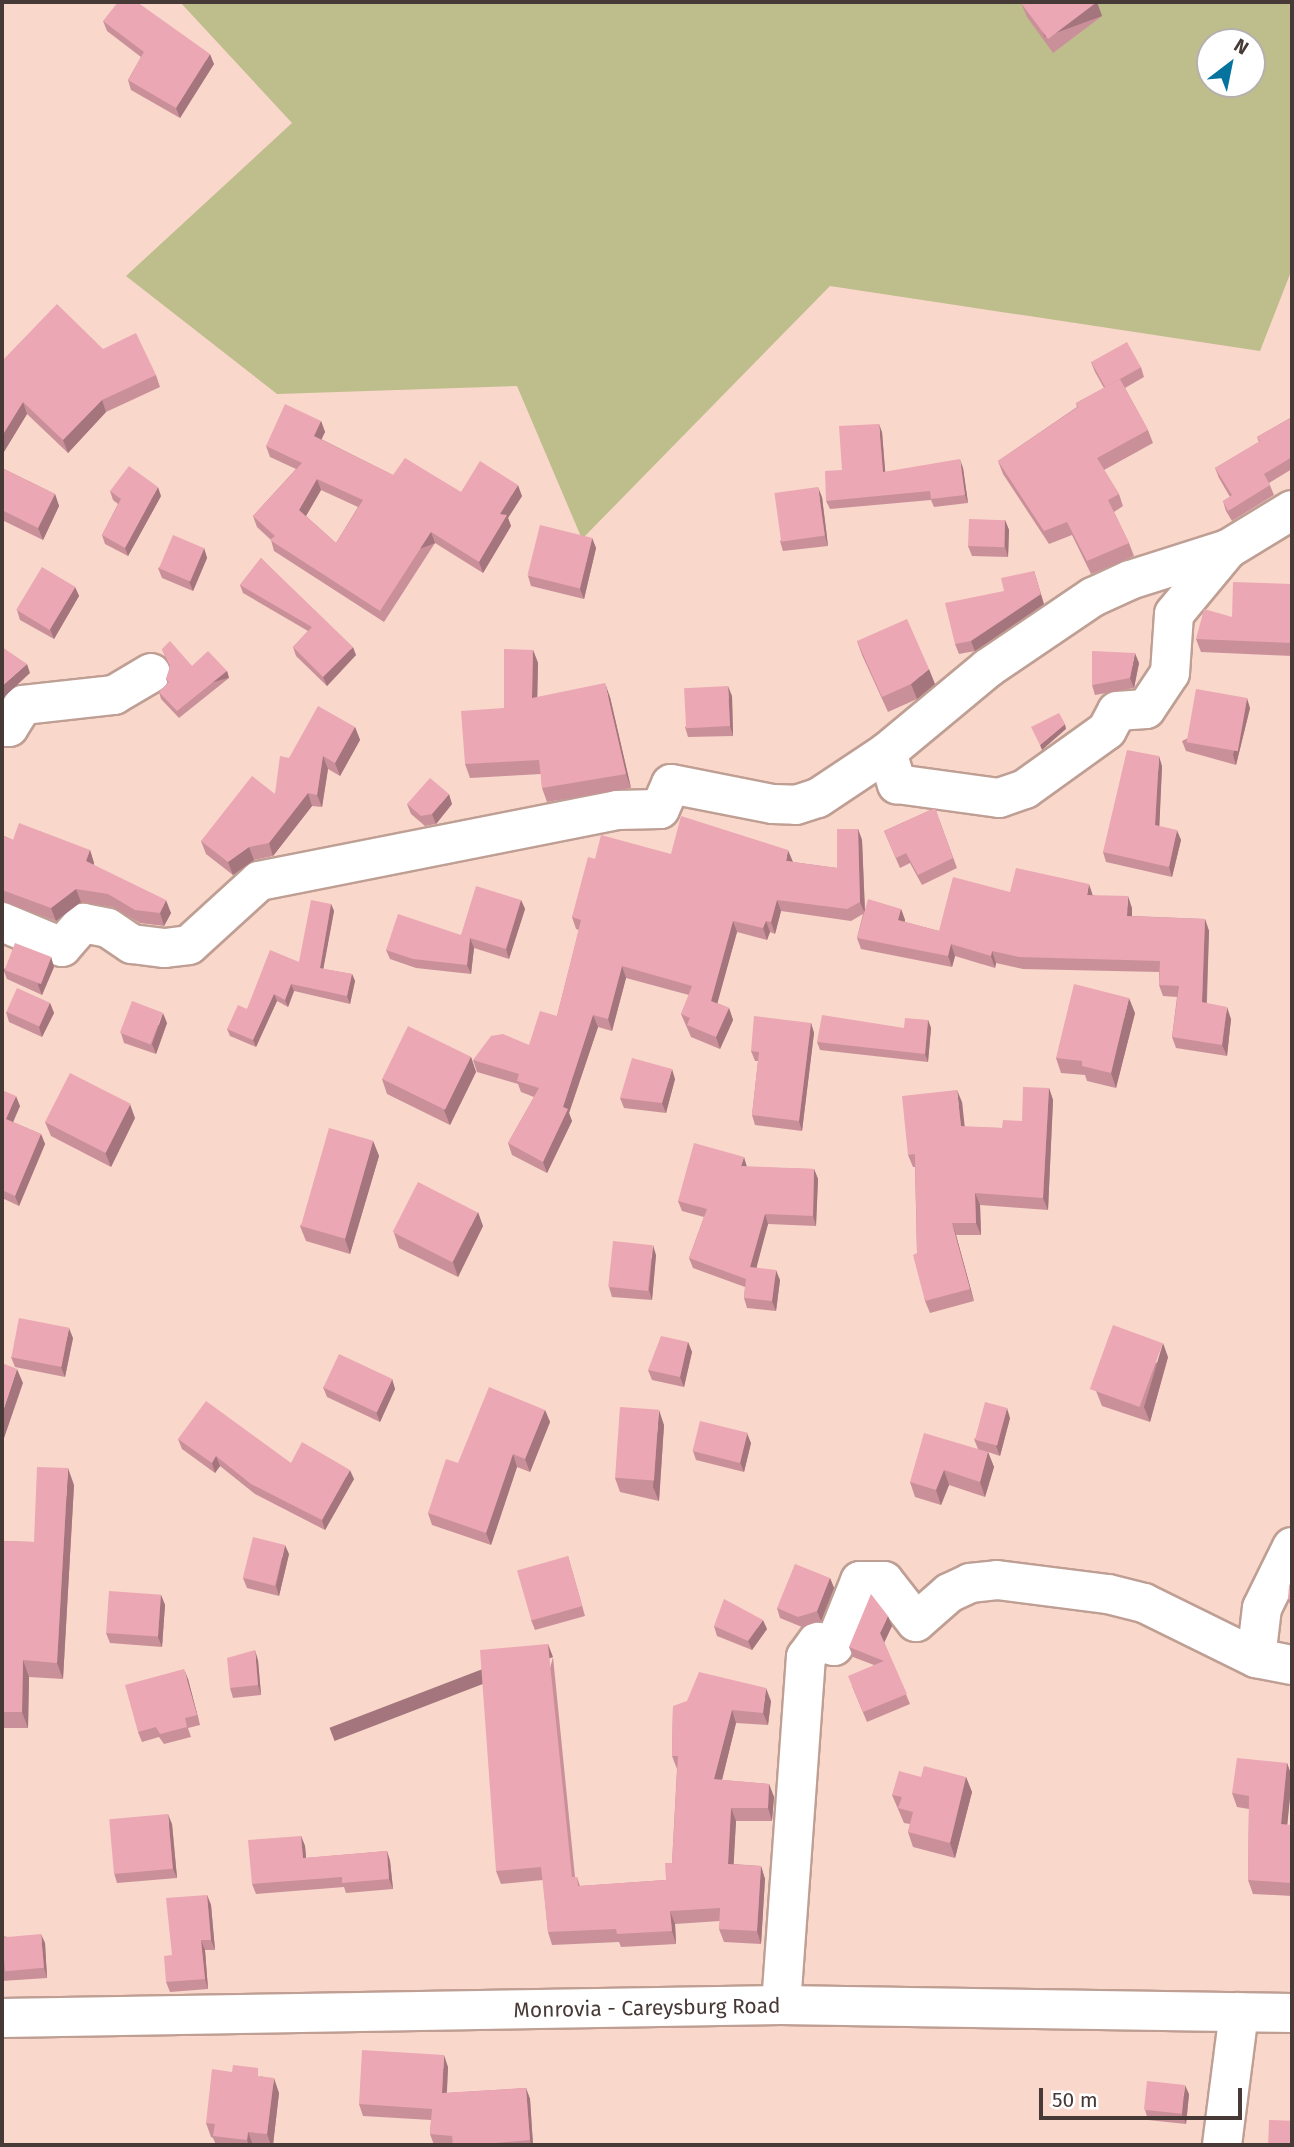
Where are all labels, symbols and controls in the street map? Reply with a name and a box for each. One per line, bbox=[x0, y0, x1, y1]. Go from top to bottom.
north arrow bbox=[1196, 28, 1266, 98]
text: N bbox=[1230, 33, 1253, 60]
street label: Monrovia - Careysburg Road bbox=[513, 1993, 781, 2023]
scale bar bbox=[1042, 2074, 1245, 2118]
text: 50 m bbox=[1052, 2087, 1098, 2113]

